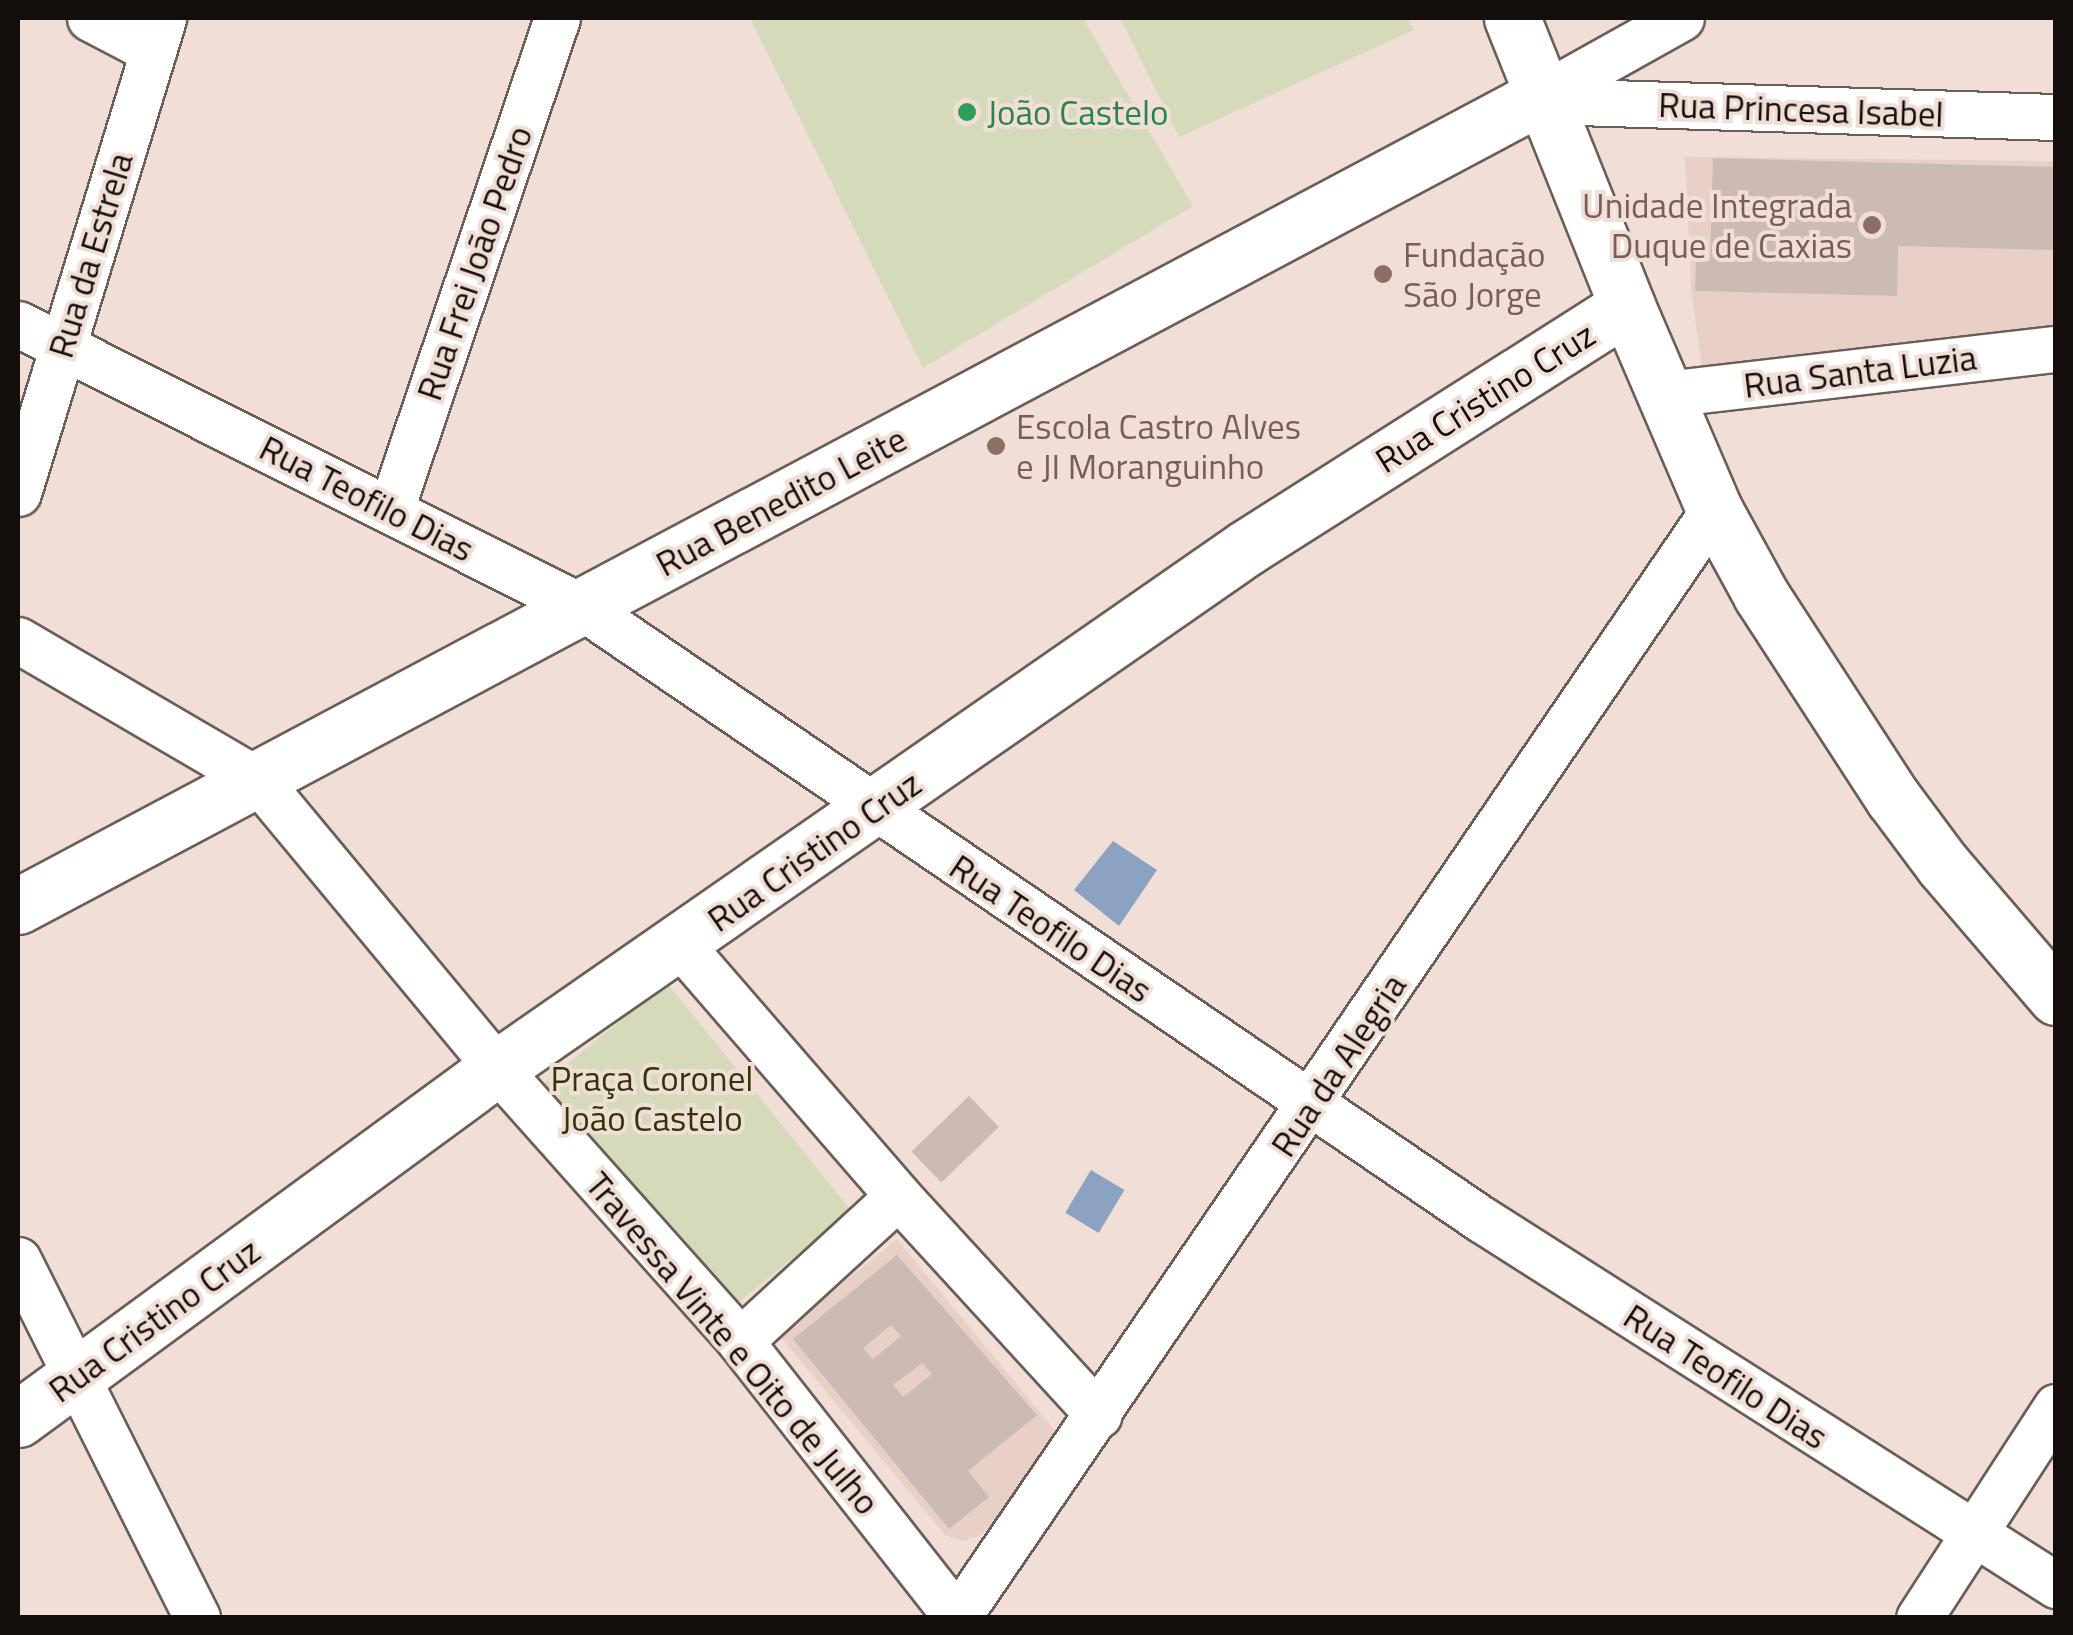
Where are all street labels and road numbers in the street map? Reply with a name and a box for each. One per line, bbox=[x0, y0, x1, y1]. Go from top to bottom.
street label: Rua Princesa Isabel bbox=[1658, 83, 1944, 135]
street label: Rua Frei João Pedro bbox=[407, 121, 541, 405]
street label: Rua da Estrela bbox=[39, 147, 141, 363]
street label: Rua Cristino Cruz bbox=[1368, 313, 1602, 481]
street label: Rua Santa Luzia bbox=[1741, 336, 1979, 406]
street label: Rua Benedito Leite bbox=[649, 417, 913, 585]
street label: Rua Teofilo Dias bbox=[253, 426, 481, 570]
street label: Rua Cristino Cruz bbox=[699, 762, 929, 940]
street label: Rua Teofilo Dias bbox=[942, 845, 1160, 1011]
street label: Rua da Alegria bbox=[1262, 966, 1414, 1164]
street label: Travessa Vinte e Oito de Julho bbox=[577, 1163, 889, 1523]
street label: Rua Cristino Cruz bbox=[40, 1229, 268, 1411]
street label: Rua Teofilo Dias bbox=[1616, 1295, 1836, 1457]

